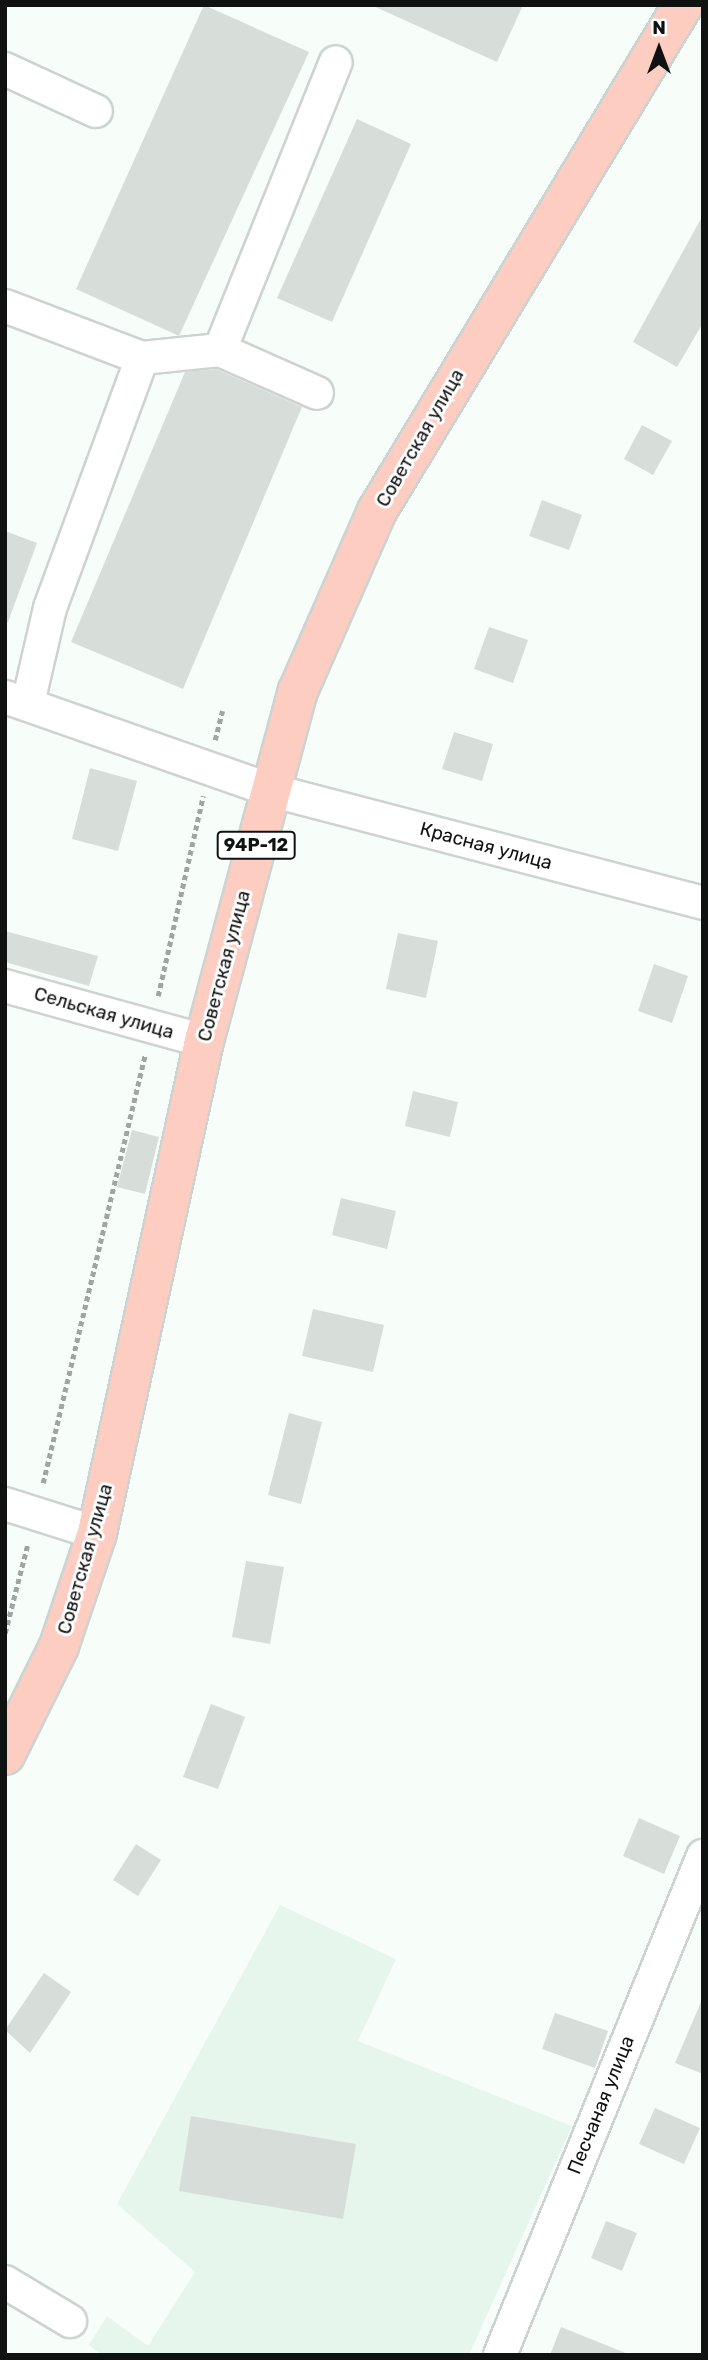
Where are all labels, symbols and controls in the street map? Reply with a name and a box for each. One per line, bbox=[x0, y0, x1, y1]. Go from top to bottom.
north arrow bbox=[624, 14, 694, 84]
text: N bbox=[652, 16, 666, 39]
street label: Советская улица bbox=[371, 365, 469, 511]
street label: Красная улица bbox=[417, 817, 555, 875]
road number: 94Р-12 bbox=[216, 830, 296, 860]
street label: Советская улица bbox=[193, 888, 255, 1044]
street label: Сельская улица bbox=[31, 982, 177, 1044]
street label: Советская улица bbox=[53, 1481, 117, 1637]
street label: Песчаная улица bbox=[563, 2032, 639, 2178]

